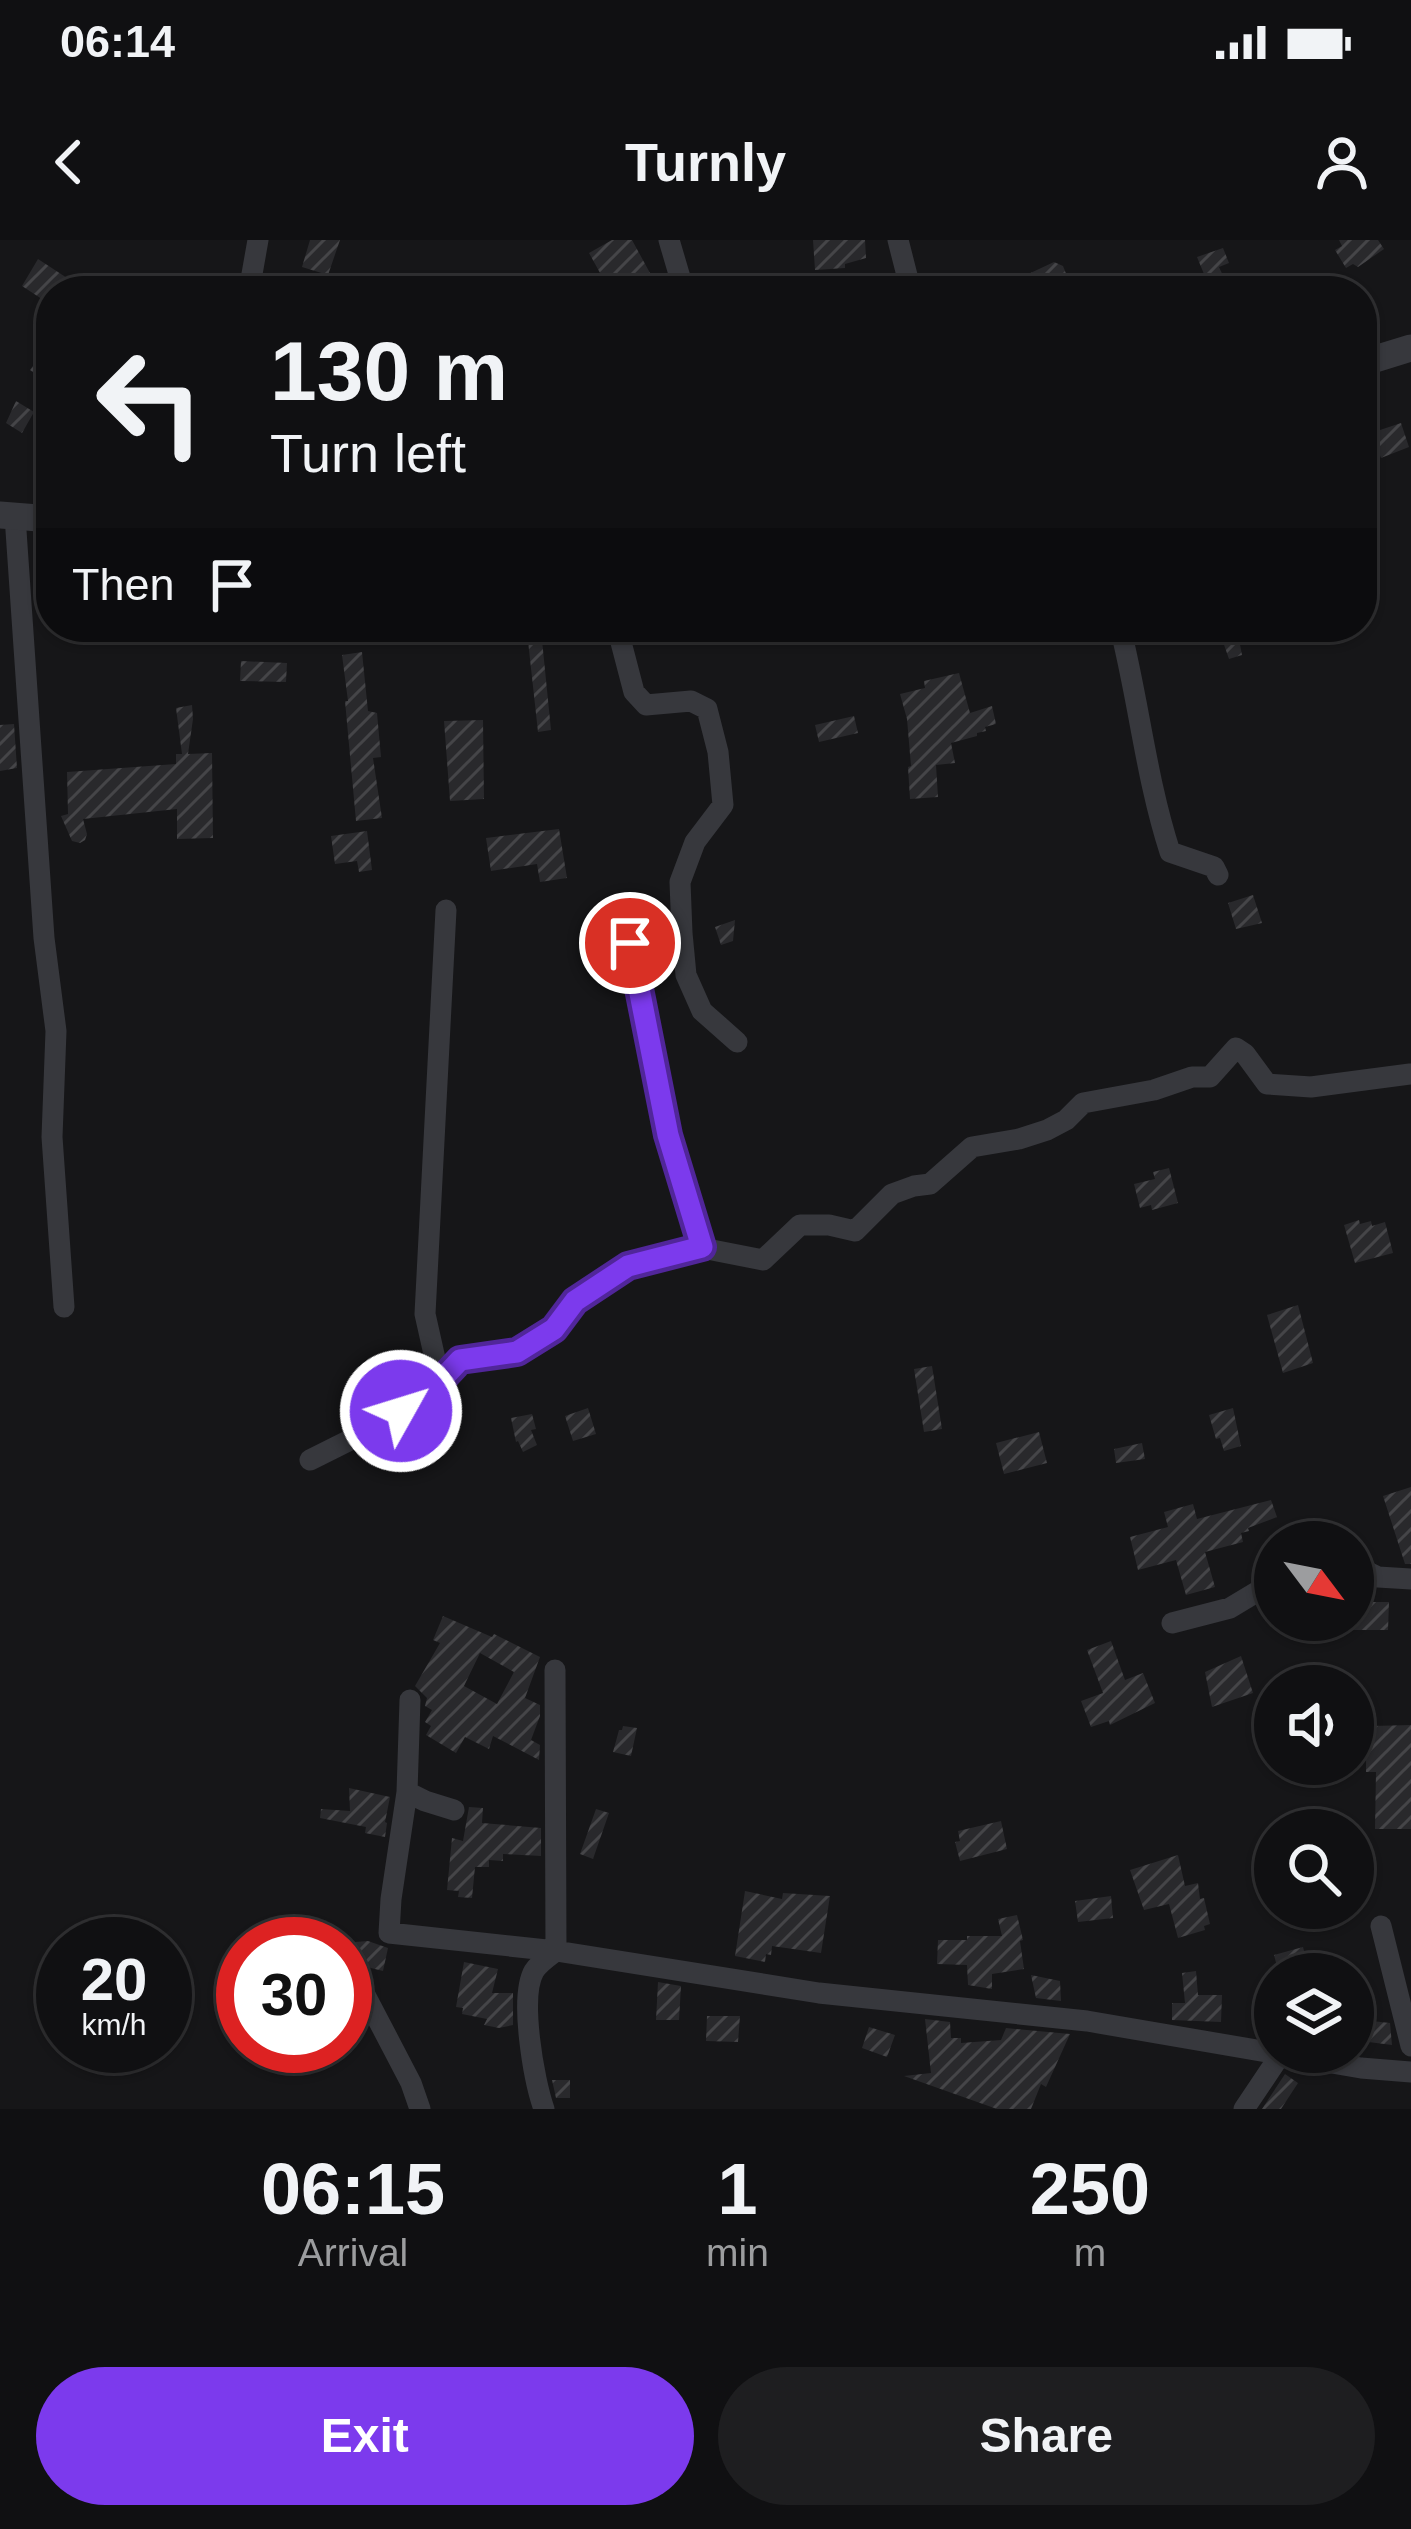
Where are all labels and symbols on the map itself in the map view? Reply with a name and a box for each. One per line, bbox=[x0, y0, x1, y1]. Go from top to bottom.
pin bbox=[579, 892, 681, 994]
position arrow bbox=[338, 1348, 464, 1474]
north arrow bbox=[1254, 1521, 1374, 1641]
speed limit sign: 30 bbox=[216, 1917, 372, 2073]

